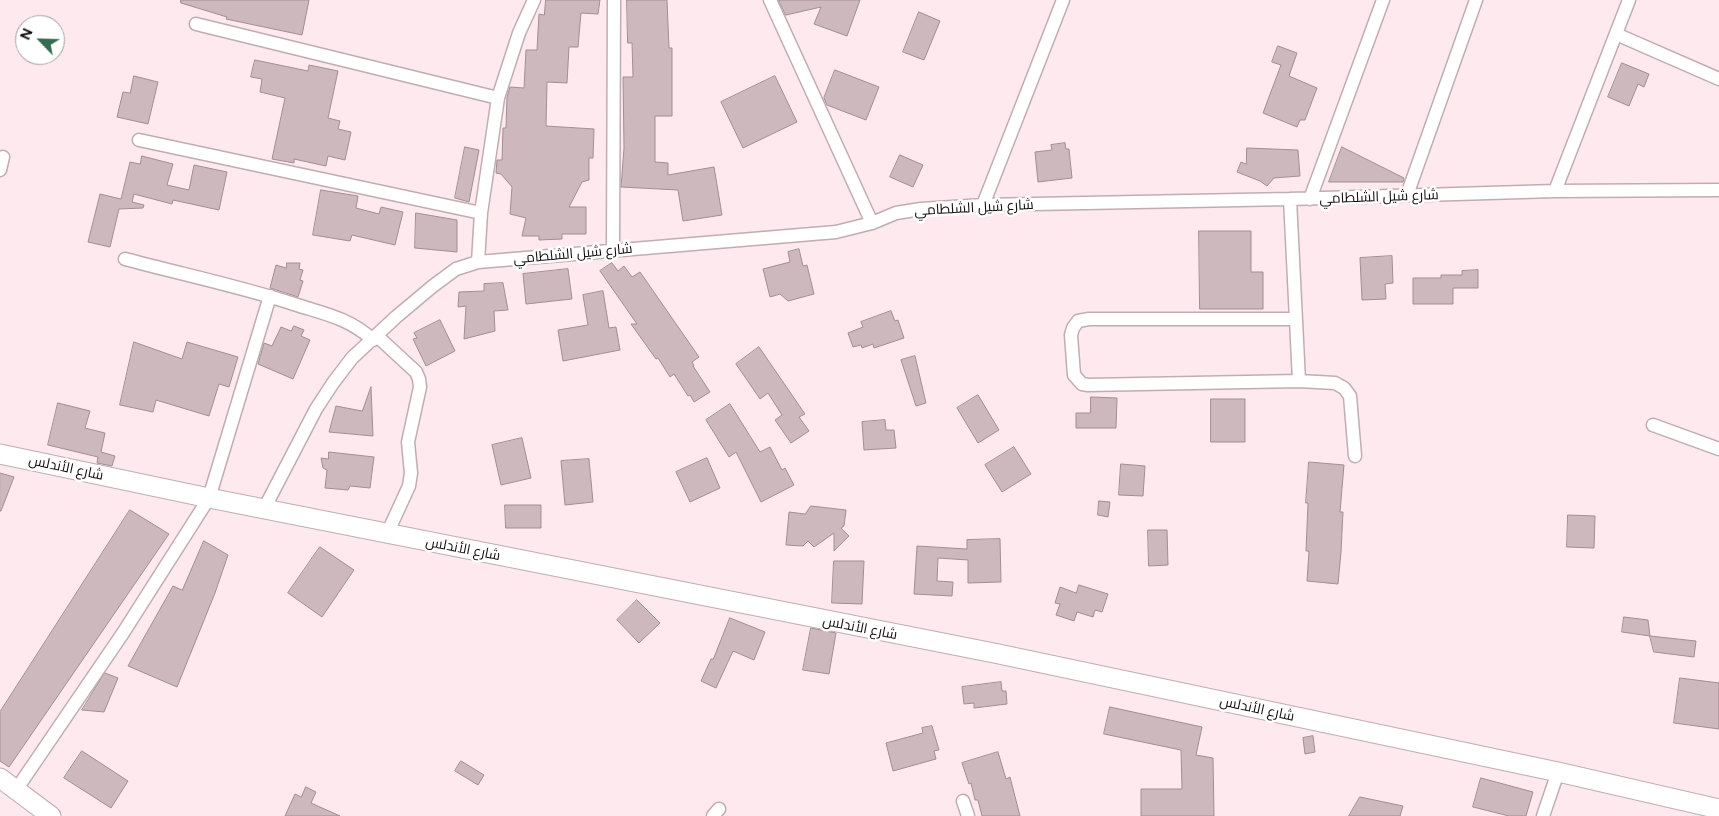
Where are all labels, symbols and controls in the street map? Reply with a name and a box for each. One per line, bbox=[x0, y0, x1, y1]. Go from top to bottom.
north arrow bbox=[15, 15, 65, 65]
text: N bbox=[17, 26, 37, 43]
street label: شارع شيل الشلطامي bbox=[1319, 187, 1439, 207]
street label: شارع شيل الشلطامي bbox=[914, 196, 1034, 220]
street label: شارع شيل الشلطامي bbox=[513, 240, 633, 268]
street label: شارع الأندلس bbox=[27, 452, 105, 484]
street label: شارع الأندلس bbox=[424, 534, 502, 564]
street label: شارع الأندلس bbox=[821, 613, 899, 643]
street label: شارع الأندلس bbox=[1218, 693, 1296, 725]

